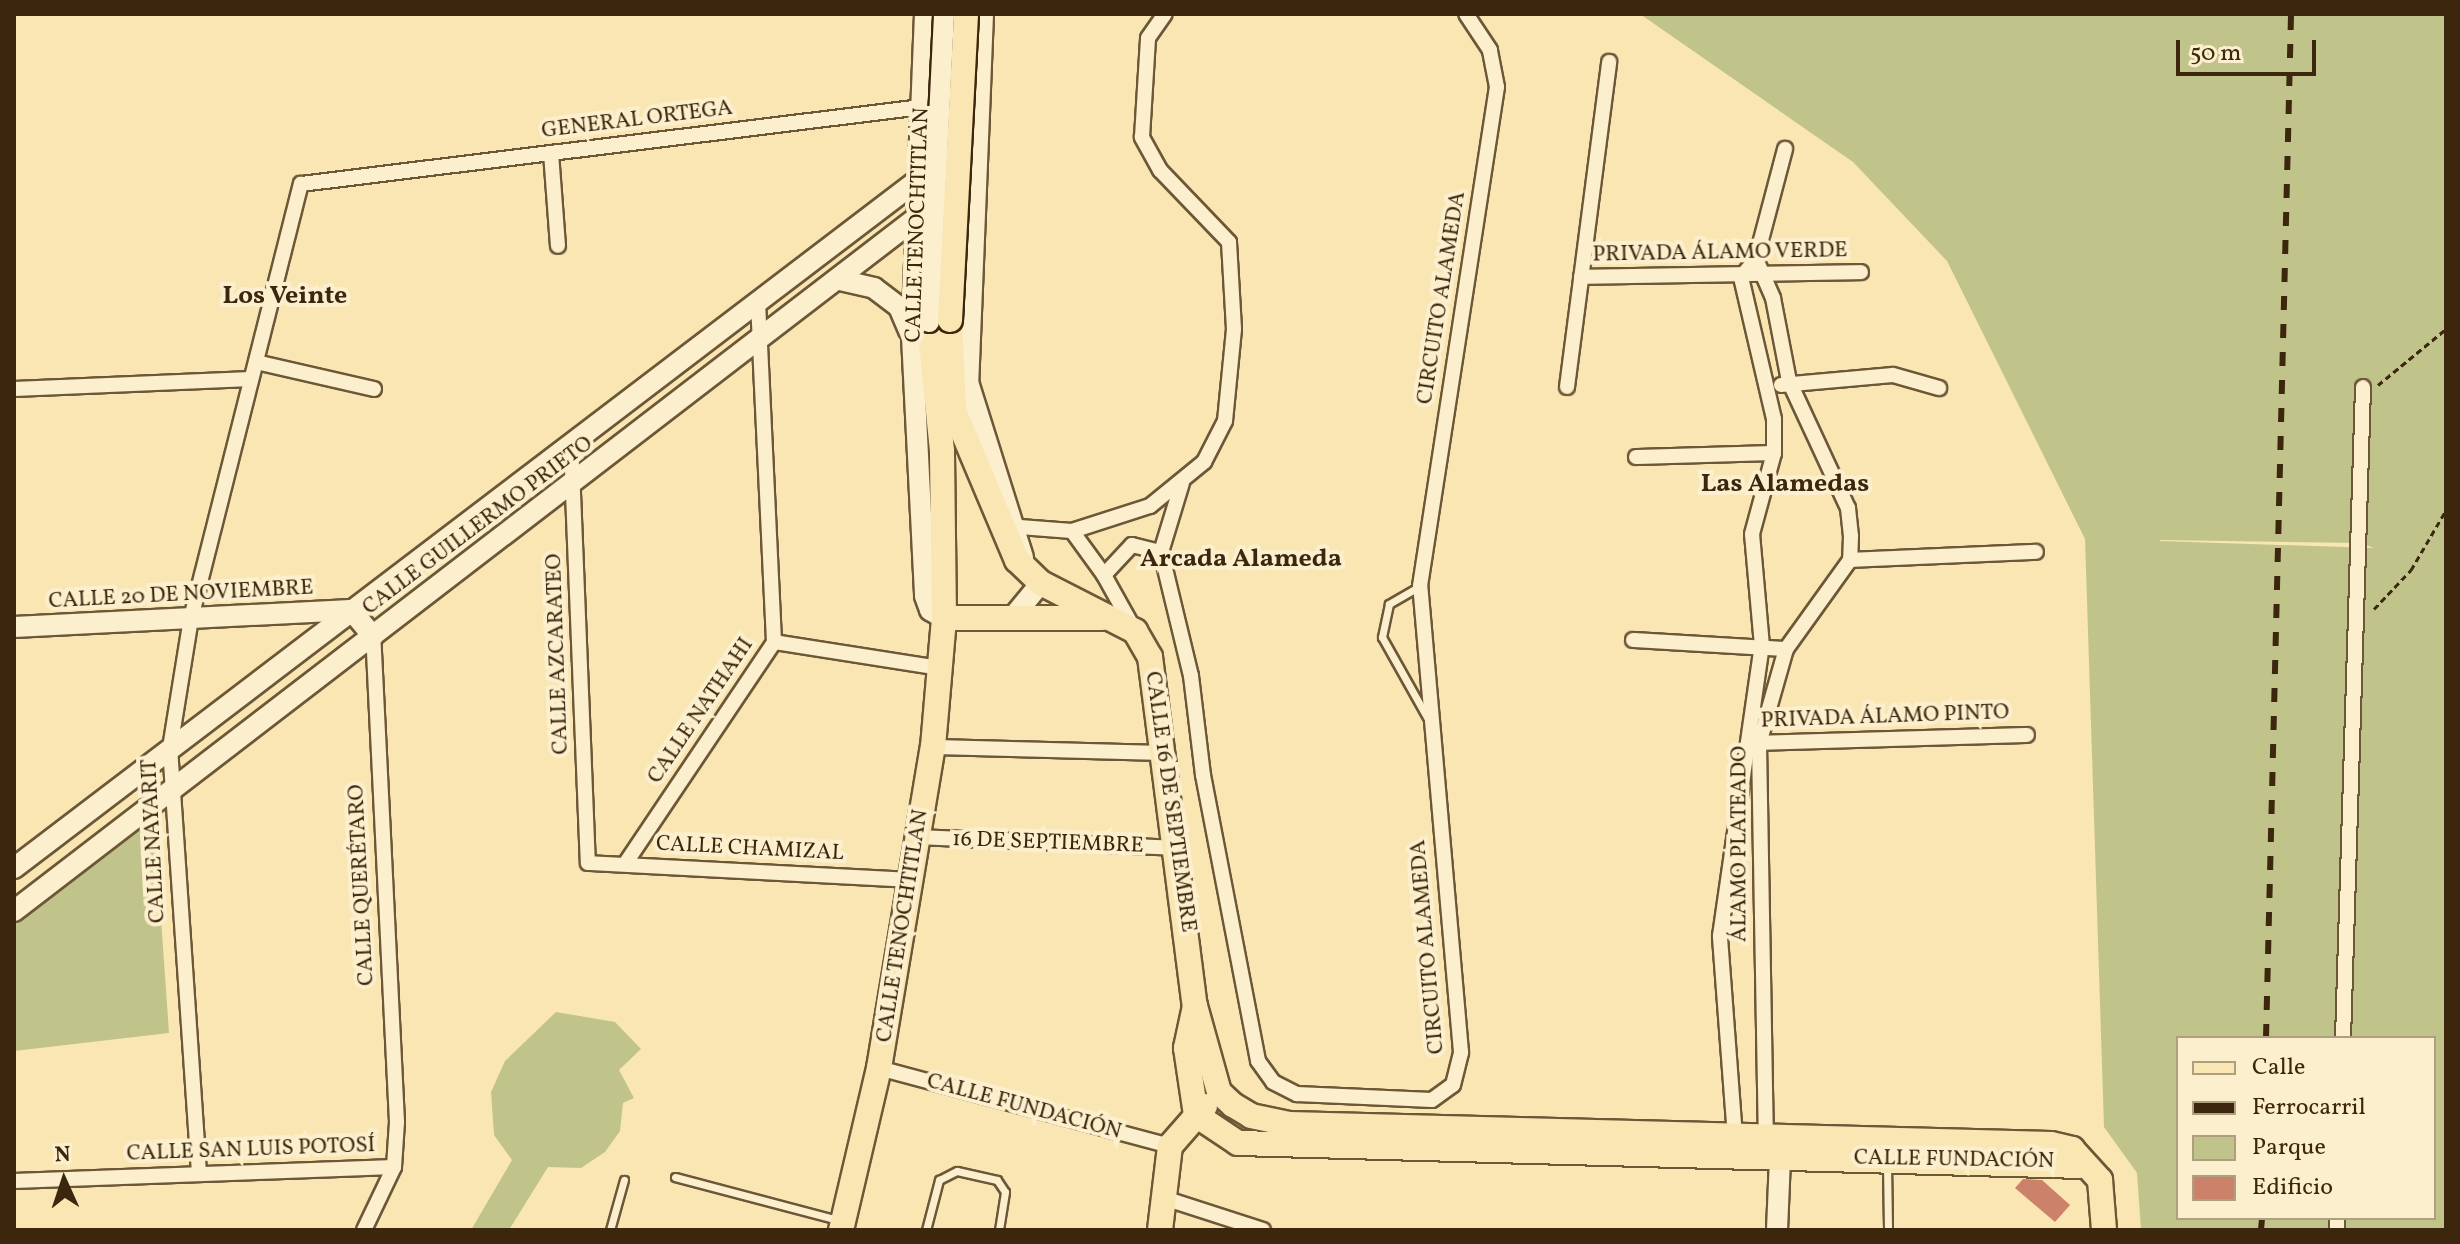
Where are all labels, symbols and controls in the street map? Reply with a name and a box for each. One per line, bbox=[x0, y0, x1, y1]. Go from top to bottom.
scale bar bbox=[2180, 24, 2320, 74]
text: 50 m bbox=[2190, 37, 2242, 71]
street label: GENERAL ORTEGA bbox=[540, 95, 734, 145]
street label: CALLE TENOCHTITLAN bbox=[901, 107, 935, 343]
street label: CIRCUITO ALAMEDA bbox=[1412, 190, 1472, 406]
street label: PRIVADA ÁLAMO VERDE bbox=[1592, 238, 1848, 268]
district label: Los Veinte bbox=[222, 281, 348, 313]
street label: CALLE GUILLERMO PRIETO bbox=[358, 431, 598, 621]
district label: Las Alamedas bbox=[1701, 469, 1869, 501]
district label: Arcada Alameda bbox=[1140, 544, 1342, 576]
street label: CALLE AZCARATEO bbox=[541, 553, 575, 755]
street label: CALLE 20 DE NOVIEMBRE bbox=[48, 575, 314, 615]
street label: CALLE NATHAHI bbox=[642, 633, 760, 789]
street label: CALLE 16 DE SEPTIEMBRE bbox=[1139, 670, 1201, 934]
street label: PRIVADA ÁLAMO PINTO bbox=[1760, 699, 2010, 735]
street label: ÁLAMO PLATEADO bbox=[1727, 746, 1753, 942]
street label: CALLE NAYARIT bbox=[137, 758, 171, 924]
street label: CALLE QUERÉTARO bbox=[344, 784, 380, 986]
street label: CALLE TENOCHTITLAN bbox=[872, 807, 934, 1045]
street label: 16 DE SEPTIEMBRE bbox=[952, 826, 1144, 860]
street label: CALLE CHAMIZAL bbox=[655, 831, 845, 867]
street label: CIRCUITO ALAMEDA bbox=[1405, 839, 1451, 1055]
legend bbox=[2176, 1036, 2436, 1220]
text: Calle bbox=[2252, 1051, 2305, 1085]
street label: CALLE FUNDACIÓN bbox=[924, 1068, 1124, 1146]
text: Ferrocarril bbox=[2252, 1091, 2366, 1125]
text: Parque bbox=[2252, 1131, 2326, 1165]
street label: CALLE SAN LUIS POTOSÍ bbox=[126, 1132, 376, 1168]
north arrow bbox=[24, 1140, 104, 1220]
text: N bbox=[54, 1140, 72, 1171]
street label: CALLE FUNDACIÓN bbox=[1854, 1145, 2054, 1175]
text: Edificio bbox=[2252, 1171, 2333, 1205]

